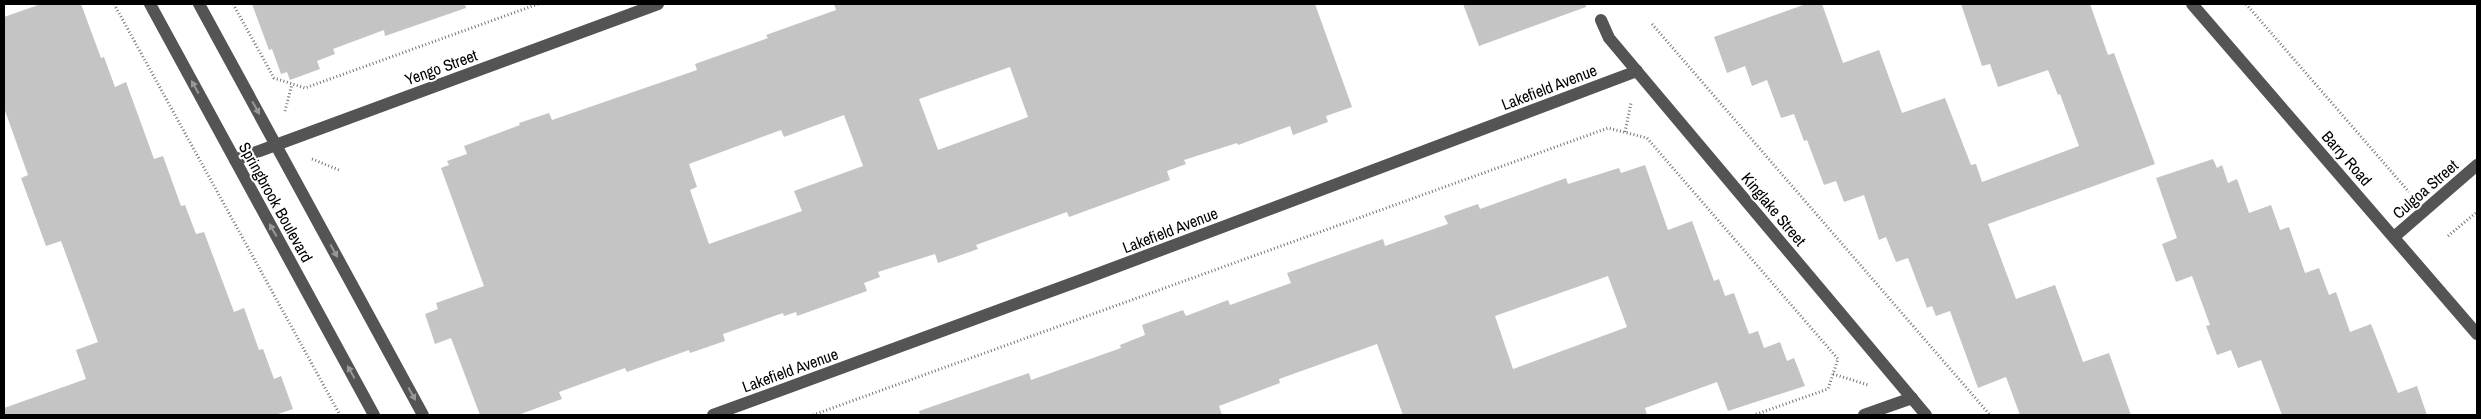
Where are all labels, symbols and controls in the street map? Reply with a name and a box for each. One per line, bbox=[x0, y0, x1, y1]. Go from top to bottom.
street label: Yengo Street bbox=[402, 44, 481, 90]
street label: Lakefield Avenue bbox=[1498, 59, 1600, 115]
one-way arrow bbox=[191, 80, 199, 94]
one-way arrow bbox=[252, 101, 260, 115]
street label: Barry Road bbox=[2317, 126, 2377, 190]
street label: Springbrook Boulevard bbox=[234, 138, 318, 266]
street label: Culgoa Street bbox=[2388, 154, 2463, 224]
street label: Kinglake Street bbox=[1737, 168, 1811, 251]
street label: Lakefield Avenue bbox=[1119, 202, 1221, 258]
one-way arrow bbox=[269, 222, 277, 237]
one-way arrow bbox=[330, 243, 338, 258]
street label: Lakefield Avenue bbox=[739, 342, 841, 398]
one-way arrow bbox=[347, 365, 355, 380]
one-way arrow bbox=[407, 387, 416, 400]

